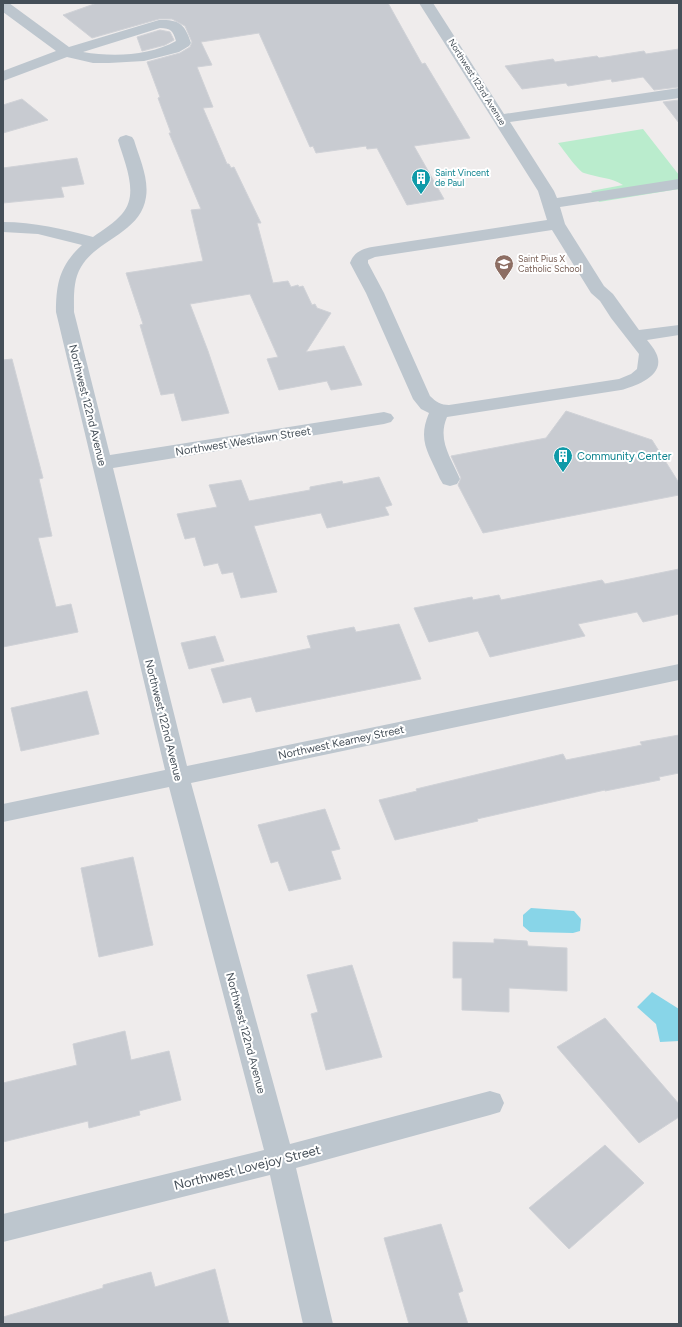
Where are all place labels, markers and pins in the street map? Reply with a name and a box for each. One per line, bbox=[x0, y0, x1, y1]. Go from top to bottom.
building icon: Saint Vincent de Paul bbox=[410, 167, 432, 195]
place label: Saint Vincent de Paul bbox=[435, 167, 490, 188]
school or university icon: Saint Pius X Catholic School bbox=[493, 253, 515, 281]
place label: Saint Pius X Catholic School bbox=[518, 253, 582, 274]
building icon: Community Center bbox=[552, 445, 574, 473]
place label: Community Center bbox=[577, 450, 672, 463]

